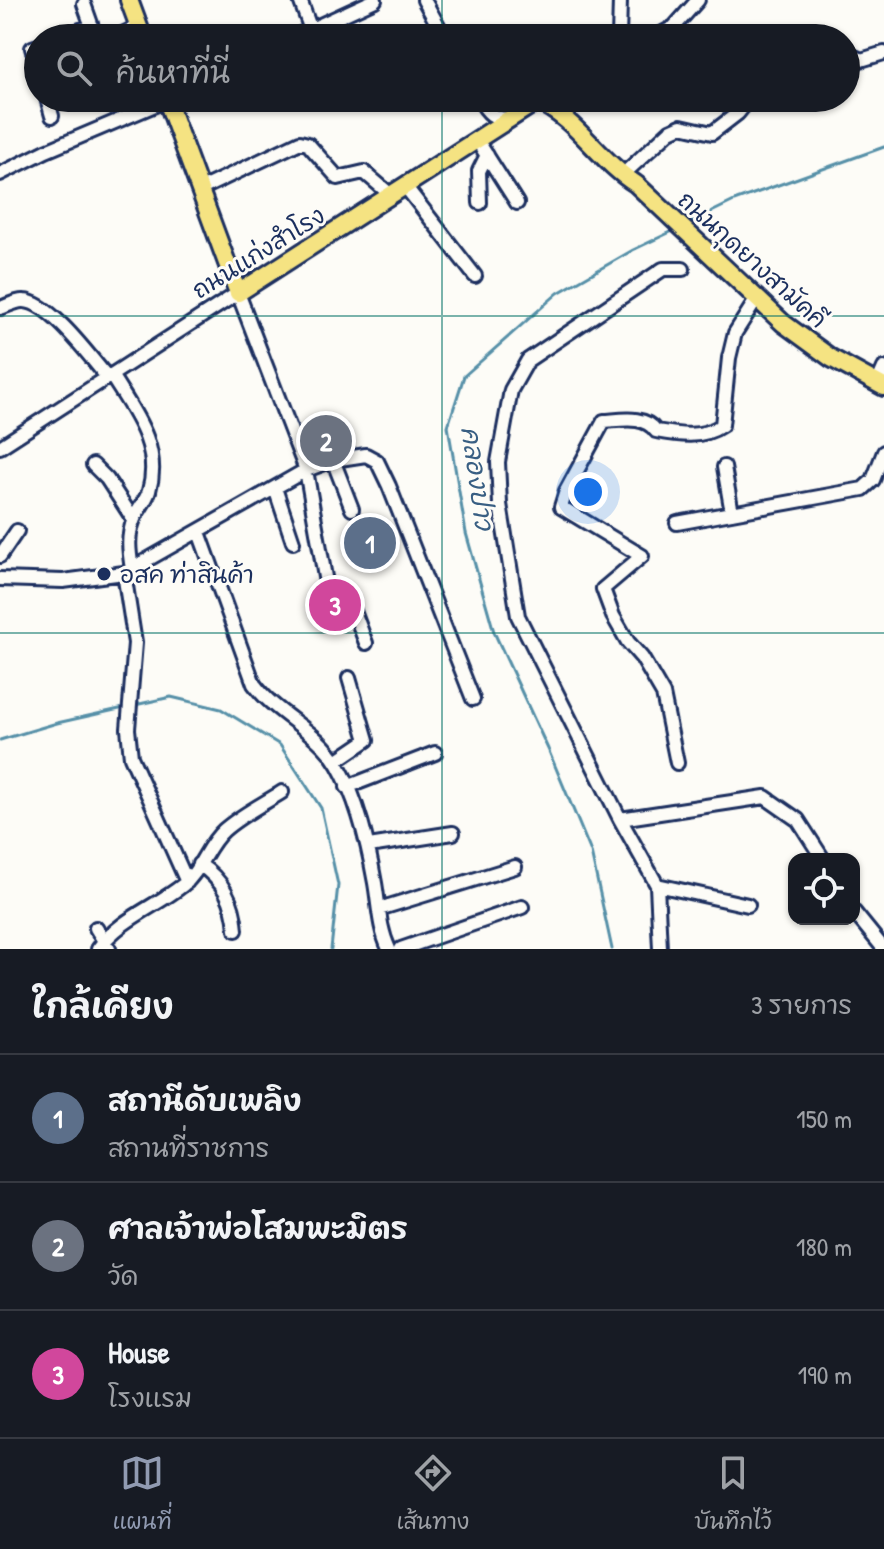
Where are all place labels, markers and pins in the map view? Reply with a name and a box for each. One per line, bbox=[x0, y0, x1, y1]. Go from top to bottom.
pin: 2 bbox=[300, 411, 352, 471]
pin: 1 bbox=[344, 513, 396, 573]
place label: อสค ท่าสินค้า bbox=[120, 558, 254, 590]
marker: อสค ท่าสินค้า bbox=[95, 565, 113, 583]
pin: 3 bbox=[309, 575, 361, 635]

